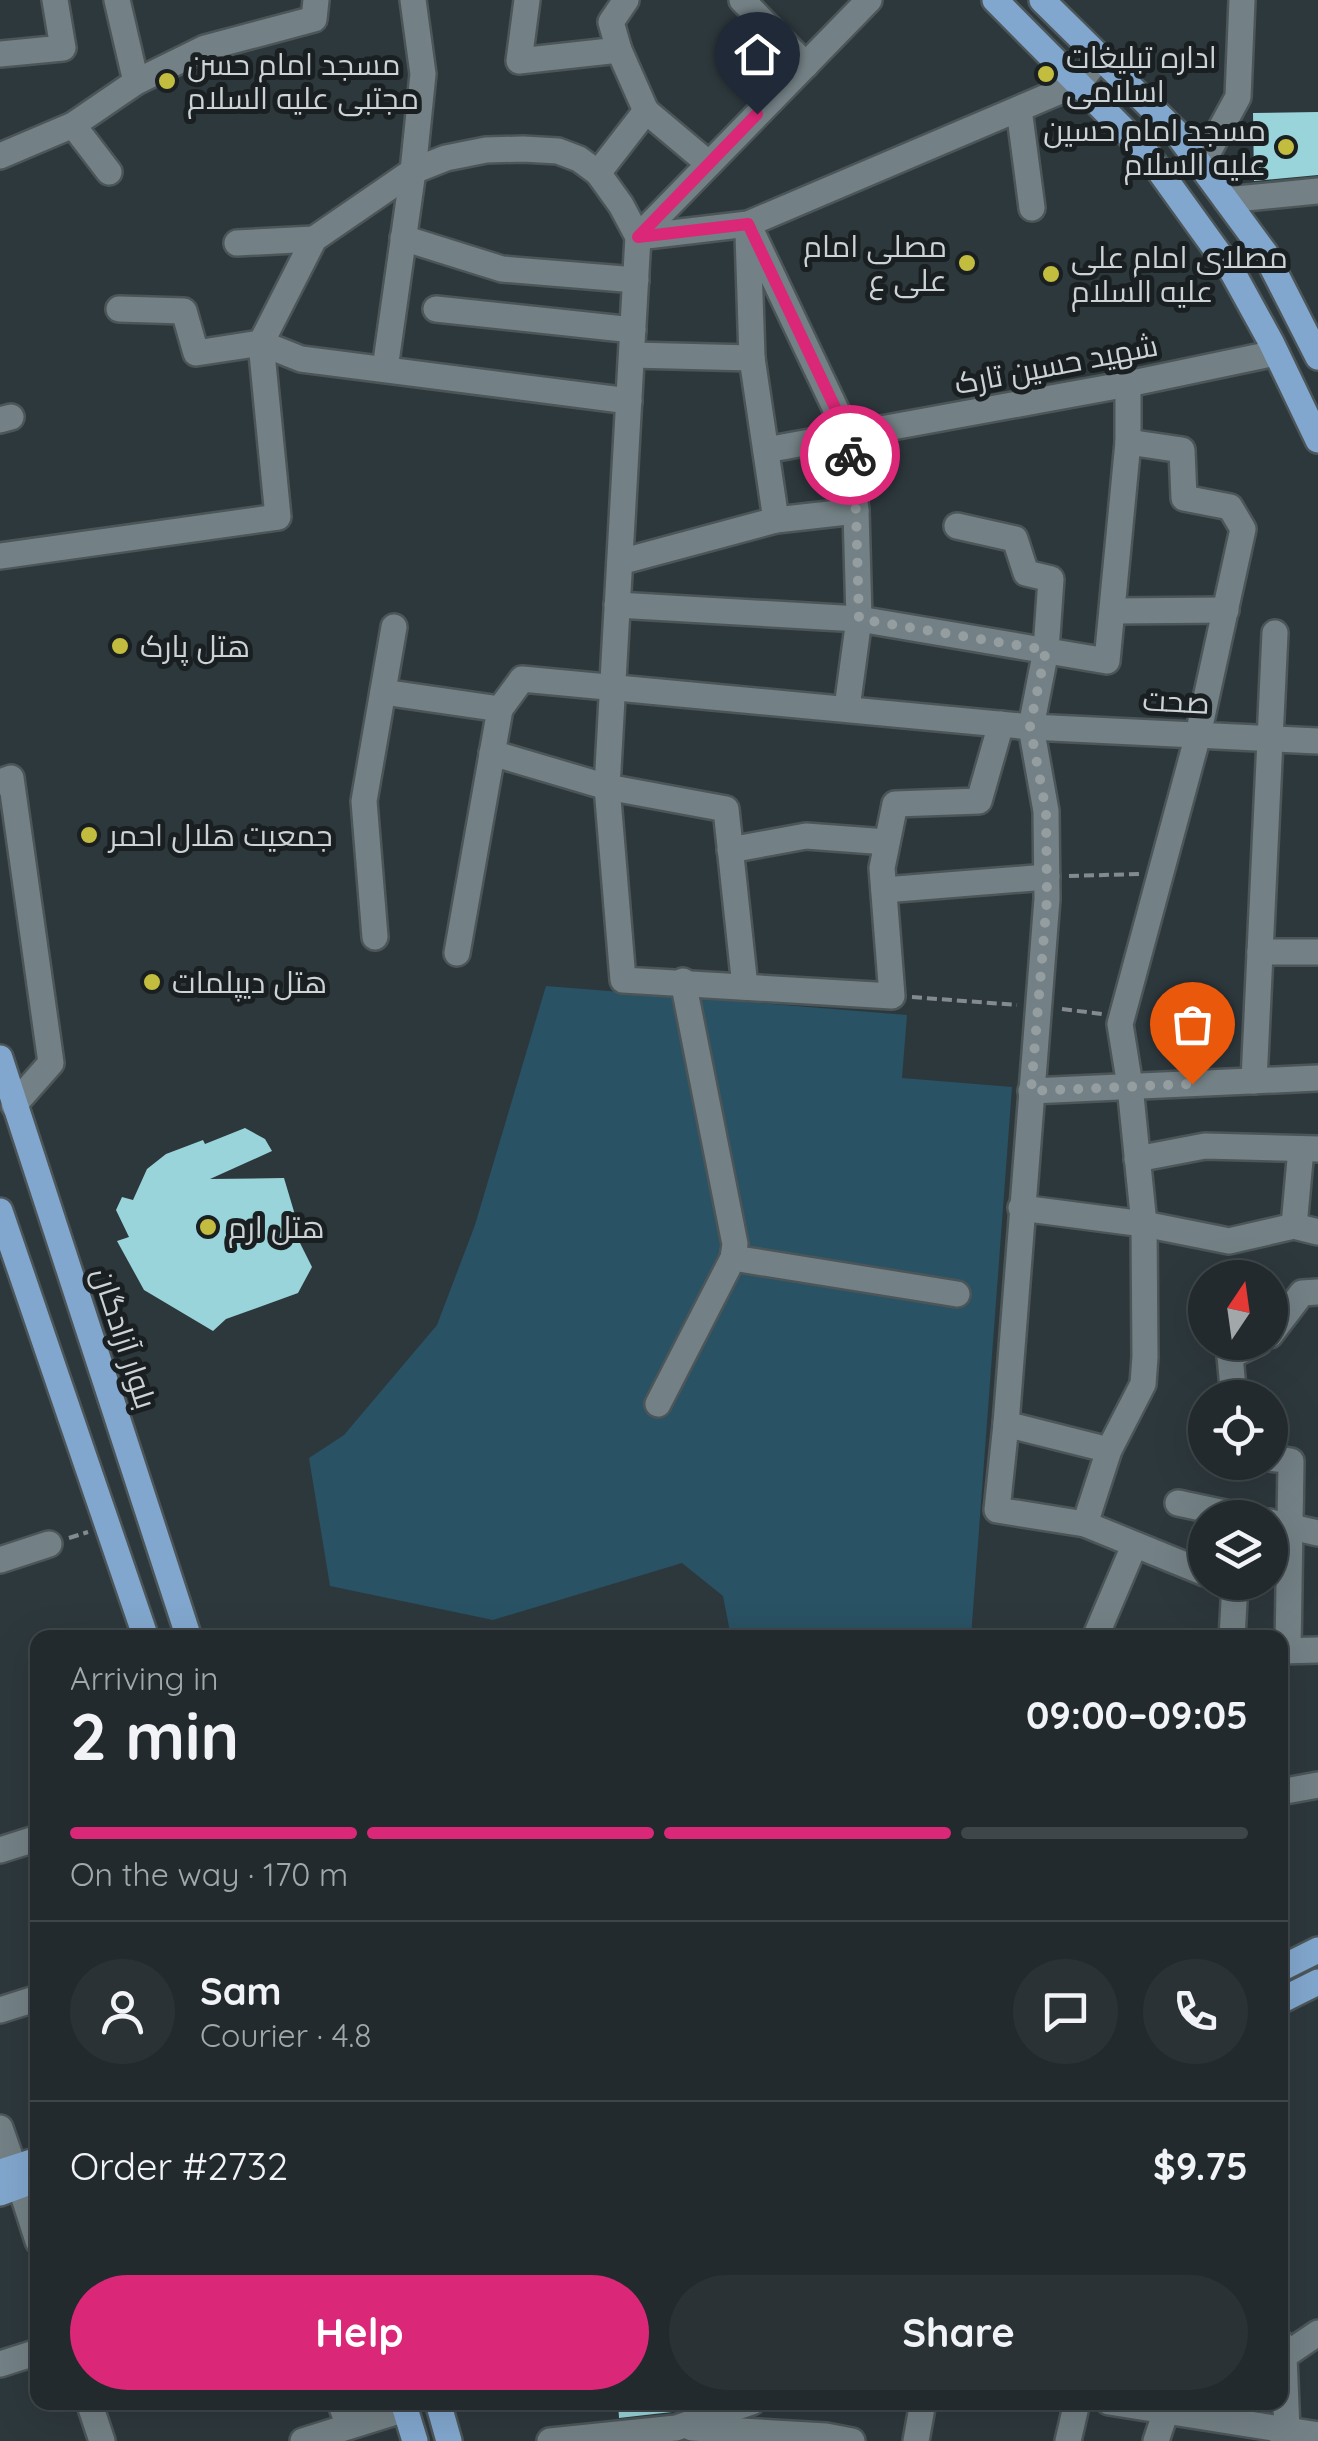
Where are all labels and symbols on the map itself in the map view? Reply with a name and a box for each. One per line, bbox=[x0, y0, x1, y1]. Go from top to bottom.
pin bbox=[715, 12, 800, 115]
place label: اداره تبلیغات اسلامی bbox=[1066, 38, 1217, 110]
place label: مسجد امام حسن مجتبی علیه السلام bbox=[187, 45, 419, 119]
marker: اداره تبلیغات اسلامی bbox=[1035, 63, 1057, 85]
marker: مسجد امام حسن مجتبی علیه السلام bbox=[156, 70, 178, 92]
place label: مسجد امام حسین علیه السلام bbox=[1043, 111, 1266, 185]
marker: مسجد امام حسین علیه السلام bbox=[1275, 136, 1297, 158]
place label: مصلی امام علی ع bbox=[803, 227, 947, 301]
place label: مصلای امام علی علیه السلام bbox=[1071, 238, 1288, 312]
marker: مصلی امام علی ع bbox=[956, 252, 978, 274]
marker: مصلای امام علی علیه السلام bbox=[1040, 263, 1062, 285]
street label: شهید حسین تارک bbox=[951, 326, 1161, 402]
courier bbox=[800, 405, 900, 505]
place label: هتل پارک bbox=[140, 627, 250, 666]
marker: هتل پارک bbox=[109, 635, 131, 657]
street label: صحت bbox=[1141, 680, 1211, 722]
place label: جمعیت هلال احمر bbox=[107, 816, 333, 854]
marker: جمعیت هلال احمر bbox=[78, 824, 100, 846]
place label: هتل دیپلمات bbox=[172, 963, 327, 1002]
marker: هتل دیپلمات bbox=[141, 971, 163, 993]
pin bbox=[1150, 982, 1235, 1085]
place label: هتل ارم bbox=[228, 1208, 325, 1248]
marker: هتل ارم bbox=[197, 1216, 219, 1238]
north arrow bbox=[1188, 1260, 1288, 1360]
street label: بلوار آزادگان bbox=[84, 1263, 166, 1413]

